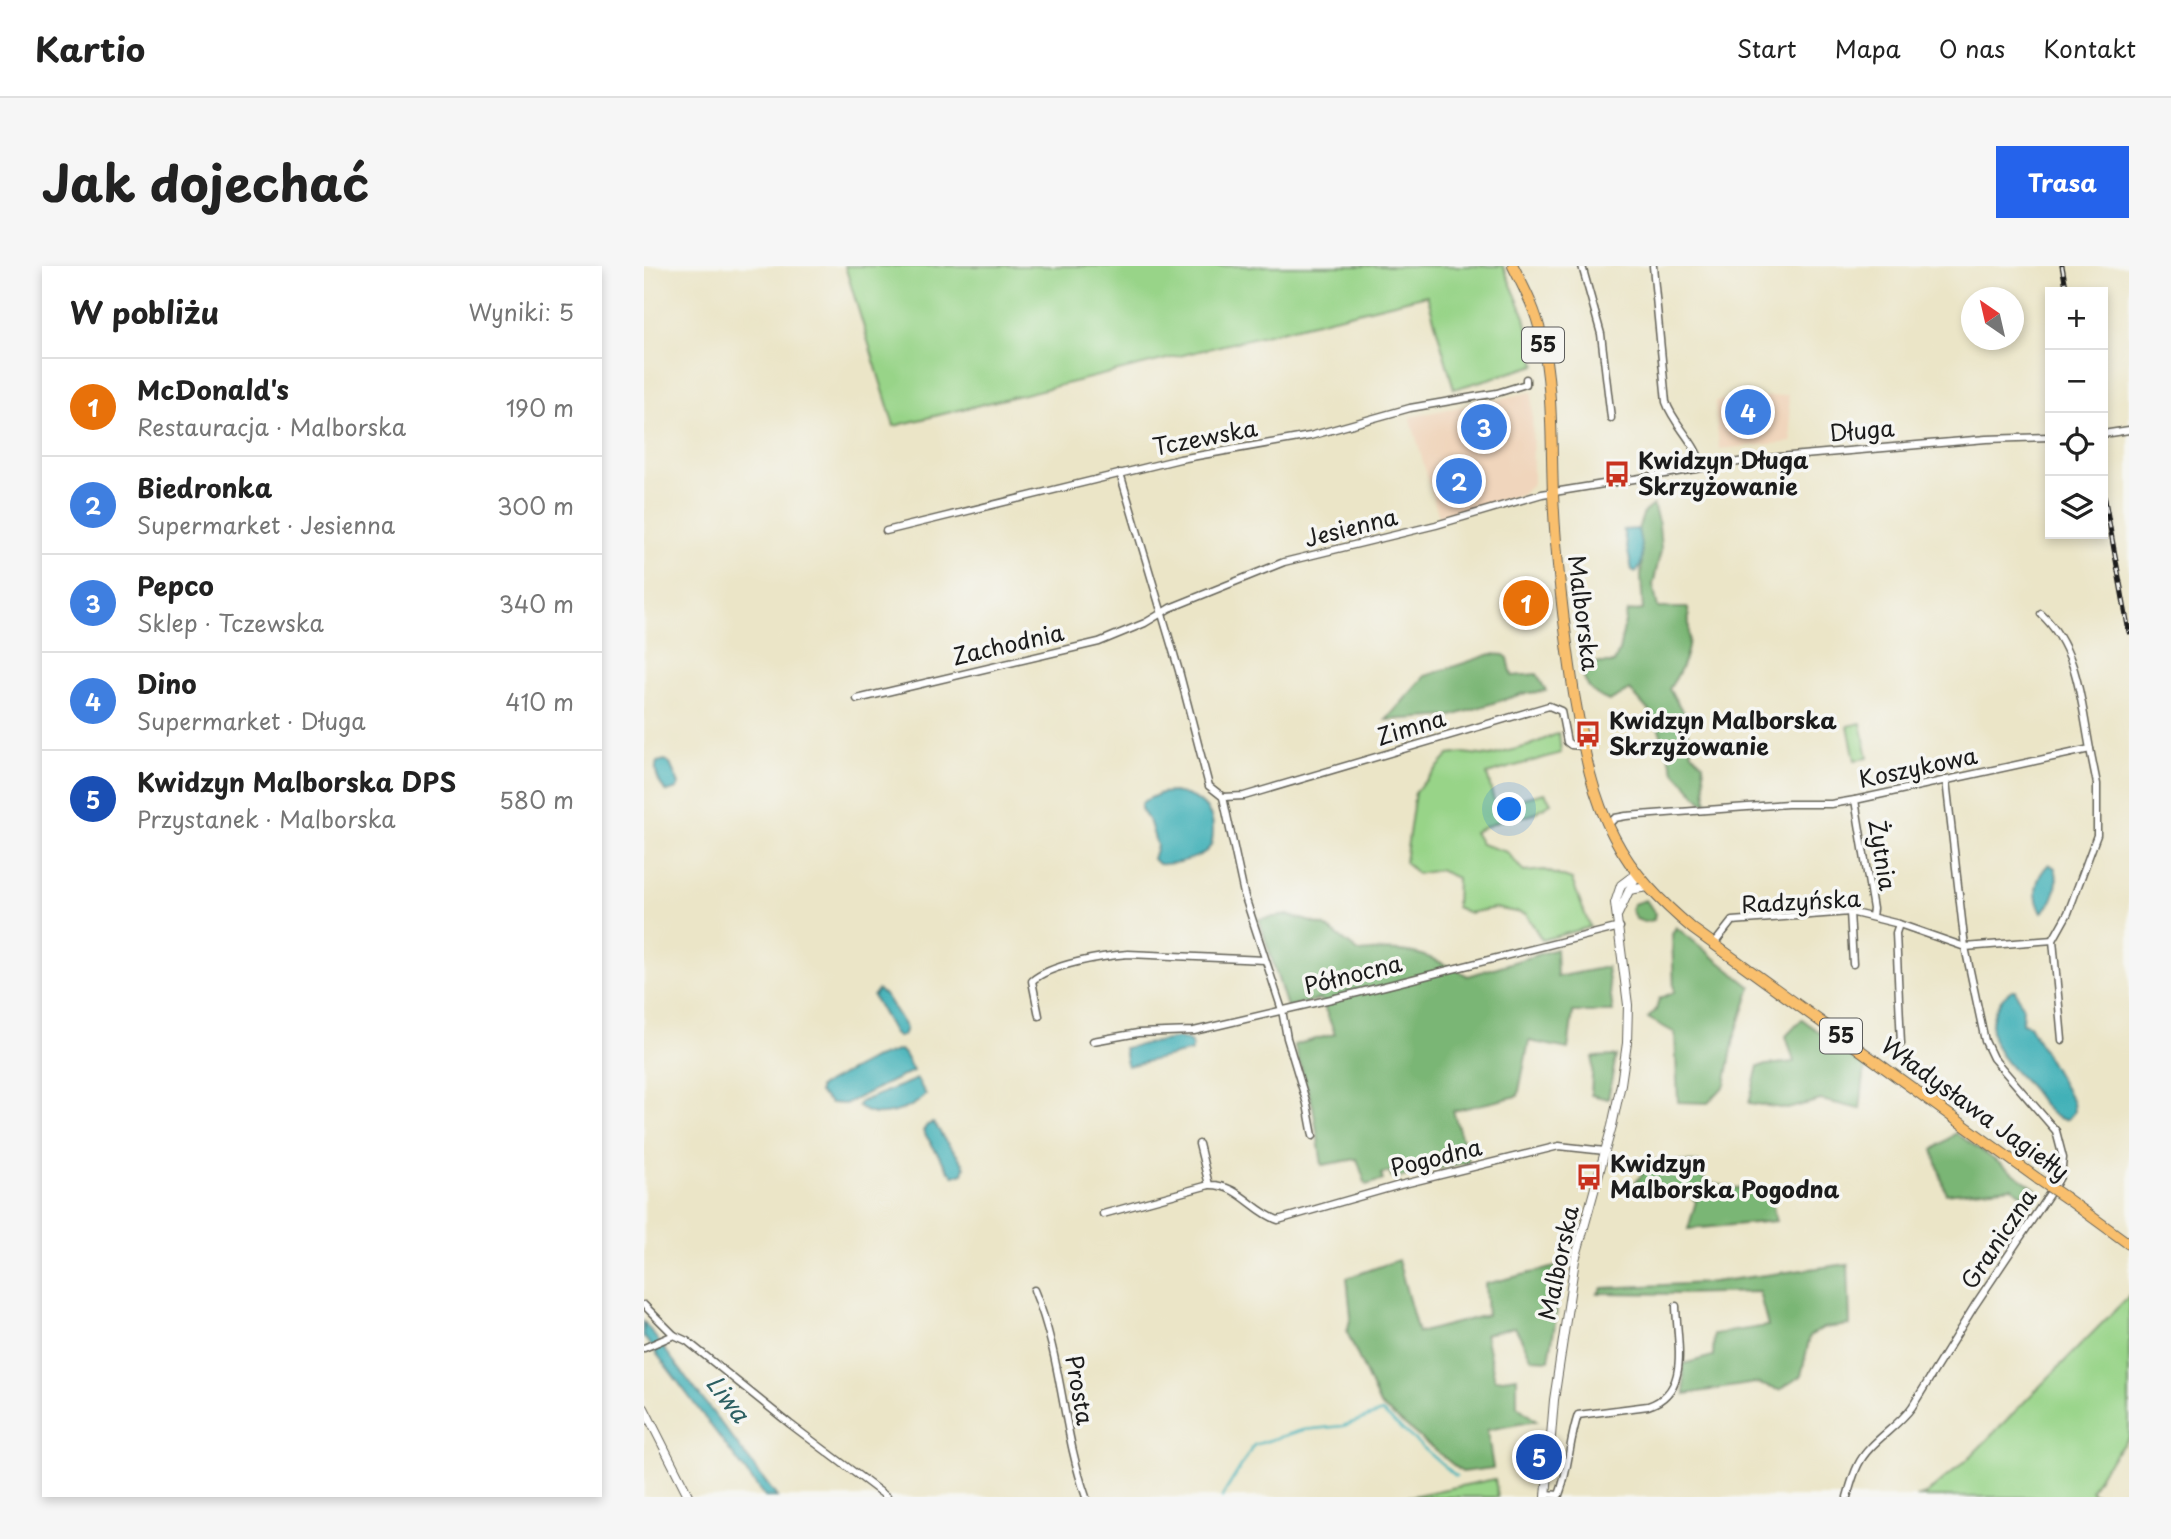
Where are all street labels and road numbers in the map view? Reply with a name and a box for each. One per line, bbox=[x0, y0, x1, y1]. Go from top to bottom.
road number: 55 bbox=[1522, 328, 1564, 362]
street label: Tczewska bbox=[1149, 409, 1261, 464]
street label: Długa bbox=[1828, 409, 1896, 450]
street label: Jesienna bbox=[1300, 498, 1402, 555]
street label: Malborska bbox=[1560, 553, 1609, 673]
street label: Zachodnia bbox=[948, 614, 1067, 673]
street label: Zimna bbox=[1372, 699, 1450, 754]
street label: Koszykowa bbox=[1855, 737, 1981, 796]
street label: Żytnia bbox=[1861, 817, 1906, 893]
street label: Radzyńska bbox=[1740, 880, 1862, 921]
street label: Północna bbox=[1300, 944, 1406, 1003]
road number: 55 bbox=[1820, 1018, 1862, 1054]
street label: Władysława Jagiełły bbox=[1874, 1027, 2077, 1188]
street label: Pogodna bbox=[1386, 1128, 1486, 1185]
street label: Graniczna bbox=[1951, 1180, 2045, 1296]
street label: Malborska bbox=[1528, 1201, 1587, 1323]
street label: Prosta bbox=[1057, 1352, 1104, 1428]

